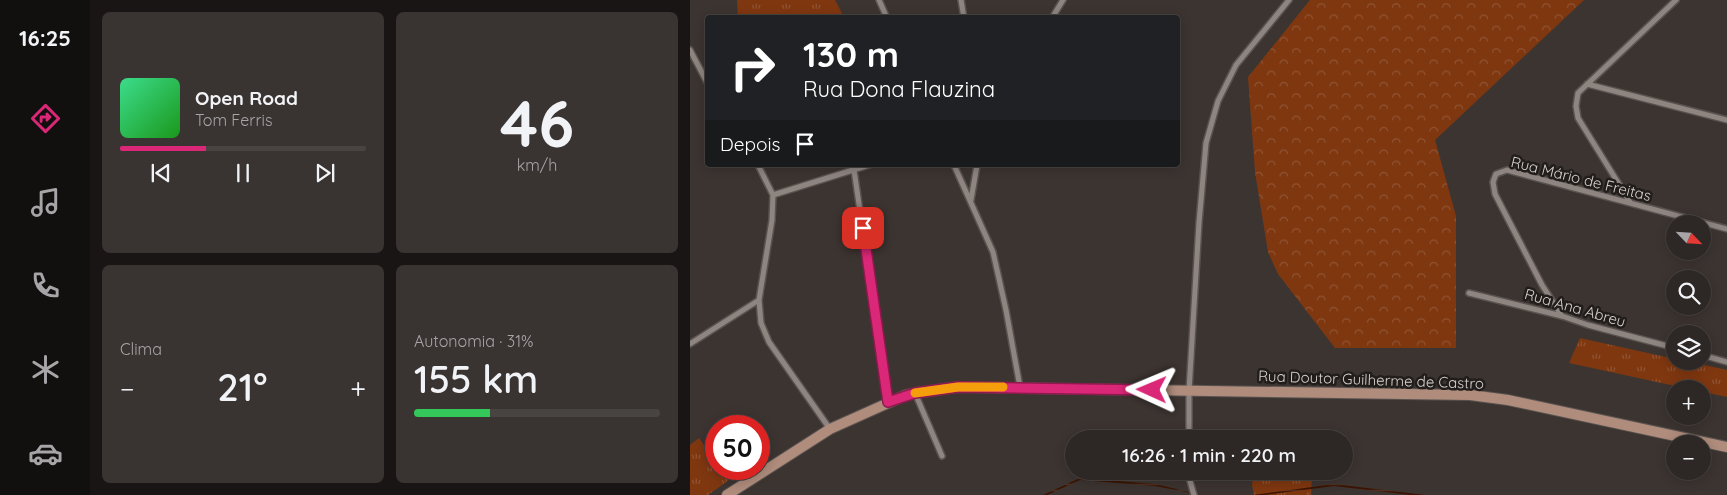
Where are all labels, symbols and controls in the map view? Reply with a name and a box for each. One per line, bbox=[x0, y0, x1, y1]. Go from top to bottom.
text: 16:25 bbox=[19, 24, 71, 52]
text: 130 m bbox=[803, 32, 899, 76]
icon: right bbox=[720, 35, 785, 100]
text: Rua Dona Flauzina bbox=[803, 75, 995, 103]
text: 46 bbox=[500, 82, 574, 163]
text: Open Road bbox=[195, 86, 298, 110]
icon: directions bbox=[28, 101, 63, 136]
text: Tom Ferris bbox=[195, 110, 272, 130]
icon: arrive bbox=[791, 130, 819, 158]
text: Depois bbox=[720, 132, 781, 156]
street label: Rua Mário de Freitas bbox=[1509, 152, 1653, 205]
text: km/h bbox=[517, 155, 557, 175]
icon: previous bbox=[147, 159, 175, 187]
icon: pause bbox=[229, 159, 257, 187]
icon: next bbox=[311, 159, 339, 187]
icon: music bbox=[28, 185, 63, 220]
pin bbox=[842, 207, 884, 249]
icon: arrive bbox=[849, 214, 877, 242]
north arrow bbox=[1666, 215, 1711, 260]
map controls bbox=[1666, 215, 1711, 480]
icon: phone bbox=[28, 268, 63, 303]
button: search bbox=[1666, 270, 1711, 315]
street label: Rua Ana Abreu bbox=[1522, 284, 1628, 331]
button: layers bbox=[1666, 325, 1711, 370]
text: Autonomia · 31% bbox=[414, 331, 534, 351]
text: Clima bbox=[120, 339, 162, 359]
icon: climate bbox=[28, 352, 63, 387]
text: 155 km bbox=[414, 355, 538, 403]
text: 21° bbox=[217, 363, 267, 411]
position arrow bbox=[1125, 363, 1177, 415]
street label: Rua Doutor Guilherme de Castro bbox=[1258, 366, 1484, 393]
text: − bbox=[120, 371, 135, 406]
text: + bbox=[350, 371, 366, 406]
button: + bbox=[1666, 380, 1711, 425]
speed limit sign: 50 bbox=[705, 415, 770, 480]
button: − bbox=[1666, 435, 1711, 480]
icon: car bbox=[28, 436, 63, 471]
text: 16:26 · 1 min · 220 m bbox=[1122, 443, 1296, 467]

